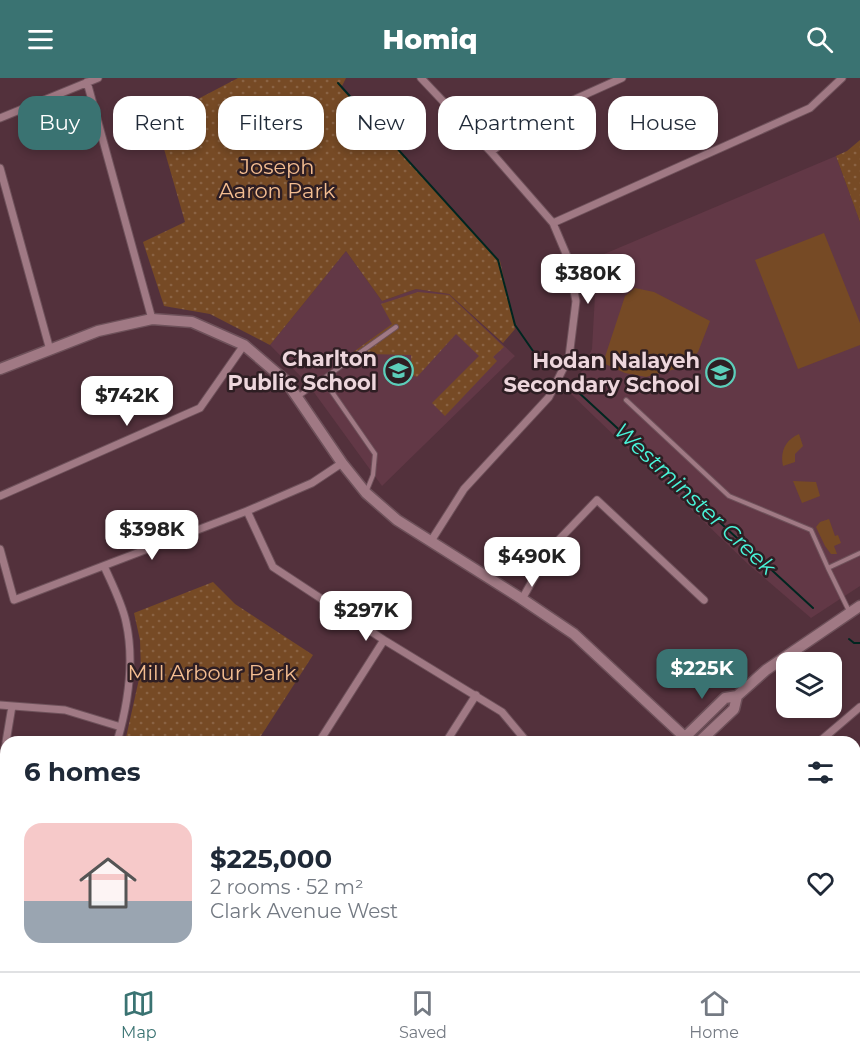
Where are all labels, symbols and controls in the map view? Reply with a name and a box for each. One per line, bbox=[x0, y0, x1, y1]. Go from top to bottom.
icon: menu bbox=[24, 23, 57, 56]
text: Homiq bbox=[382, 23, 478, 56]
icon: search bbox=[803, 23, 836, 56]
chip: Buy bbox=[18, 96, 101, 150]
chip: Rent bbox=[113, 96, 206, 150]
chip: Filters bbox=[218, 96, 324, 150]
chip: New bbox=[336, 96, 426, 150]
chip: Apartment bbox=[438, 96, 596, 150]
chip: House bbox=[608, 96, 718, 150]
park label: Joseph Aaron Park bbox=[219, 154, 336, 203]
pin: $380K bbox=[546, 254, 630, 305]
text: $380K bbox=[555, 261, 621, 285]
place label: Charlton Public School bbox=[228, 346, 377, 395]
place label: Hodan Nalayeh Secondary School bbox=[504, 348, 700, 397]
school or university icon: Charlton Public School bbox=[382, 354, 414, 386]
school or university icon: Hodan Nalayeh Secondary School bbox=[705, 356, 737, 388]
pin: $742K bbox=[85, 376, 169, 427]
text: $742K bbox=[95, 383, 159, 407]
water label: Westminster Creek bbox=[609, 417, 782, 581]
pin: $398K bbox=[110, 510, 194, 561]
text: $398K bbox=[119, 517, 185, 541]
pin: $490K bbox=[490, 537, 574, 588]
text: $490K bbox=[498, 544, 566, 568]
pin: $297K bbox=[324, 591, 408, 642]
text: $297K bbox=[334, 598, 398, 622]
pin: $225K bbox=[660, 649, 744, 700]
map controls bbox=[776, 652, 842, 718]
button: layers bbox=[776, 652, 842, 718]
text: $225K bbox=[670, 656, 734, 680]
park label: Mill Arbour Park bbox=[127, 660, 297, 685]
text: 6 homes bbox=[24, 756, 141, 788]
icon: filters bbox=[804, 756, 837, 789]
text: $225,000 bbox=[210, 843, 332, 875]
icon: home bbox=[72, 847, 144, 919]
icon: heart bbox=[804, 867, 837, 900]
text: 2 rooms · 52 m² bbox=[210, 875, 364, 899]
text: Clark Avenue West bbox=[210, 899, 398, 923]
tab: Map bbox=[121, 987, 157, 1042]
tab: Saved bbox=[399, 987, 447, 1042]
tab: Home bbox=[689, 987, 739, 1042]

